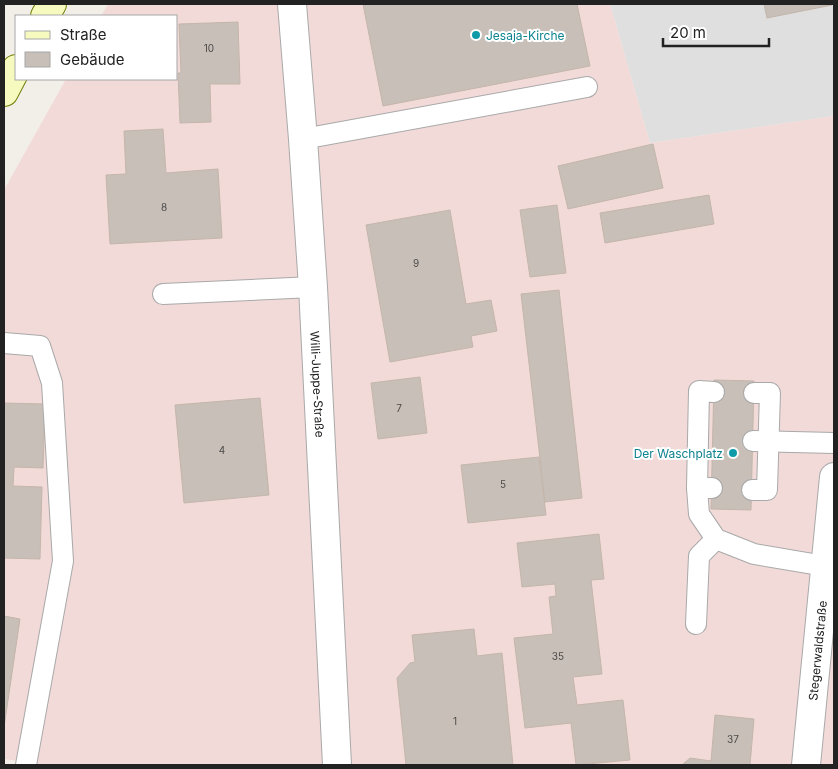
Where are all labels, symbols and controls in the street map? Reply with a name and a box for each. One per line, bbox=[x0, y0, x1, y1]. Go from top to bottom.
legend bbox=[15, 15, 178, 80]
scale bar bbox=[663, 15, 769, 47]
text: 20 m bbox=[670, 23, 706, 42]
text: Straße bbox=[60, 25, 107, 44]
place label: Jesaja-Kirche bbox=[486, 28, 565, 43]
marker: Jesaja-Kirche bbox=[470, 29, 482, 41]
house number: 10 bbox=[204, 42, 214, 54]
text: Gebäude bbox=[60, 50, 125, 69]
house number: 8 bbox=[161, 201, 167, 213]
house number: 9 bbox=[413, 257, 419, 269]
street label: Willi-Juppe-Straße bbox=[308, 330, 328, 438]
house number: 7 bbox=[396, 402, 402, 414]
house number: 4 bbox=[219, 444, 225, 456]
place label: Der Waschplatz bbox=[634, 446, 723, 461]
marker: Der Waschplatz bbox=[727, 447, 739, 459]
house number: 5 bbox=[500, 478, 506, 490]
street label: Stegerwaldstraße bbox=[805, 600, 829, 701]
house number: 35 bbox=[552, 650, 564, 662]
house number: 1 bbox=[453, 715, 457, 727]
house number: 37 bbox=[727, 733, 739, 745]

